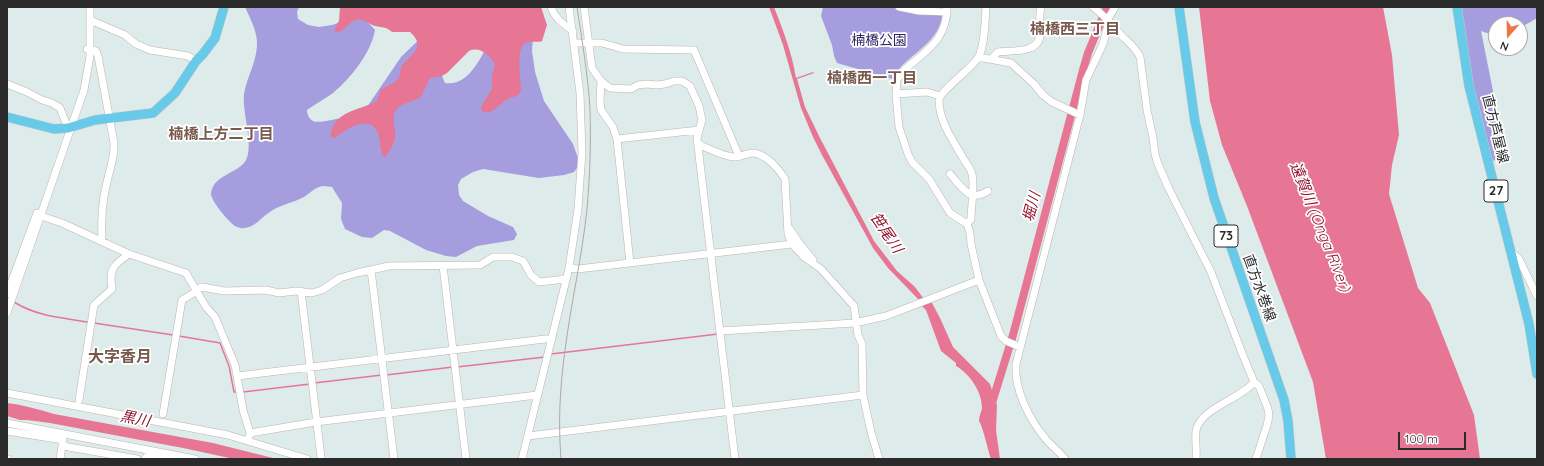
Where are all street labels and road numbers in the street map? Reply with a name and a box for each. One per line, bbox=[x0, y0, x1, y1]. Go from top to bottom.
street label: 直方芦屋線 bbox=[1478, 93, 1512, 165]
road number: 27 bbox=[1484, 180, 1508, 202]
road number: 73 bbox=[1214, 225, 1238, 247]
street label: 直方水巻線 bbox=[1239, 252, 1279, 324]

